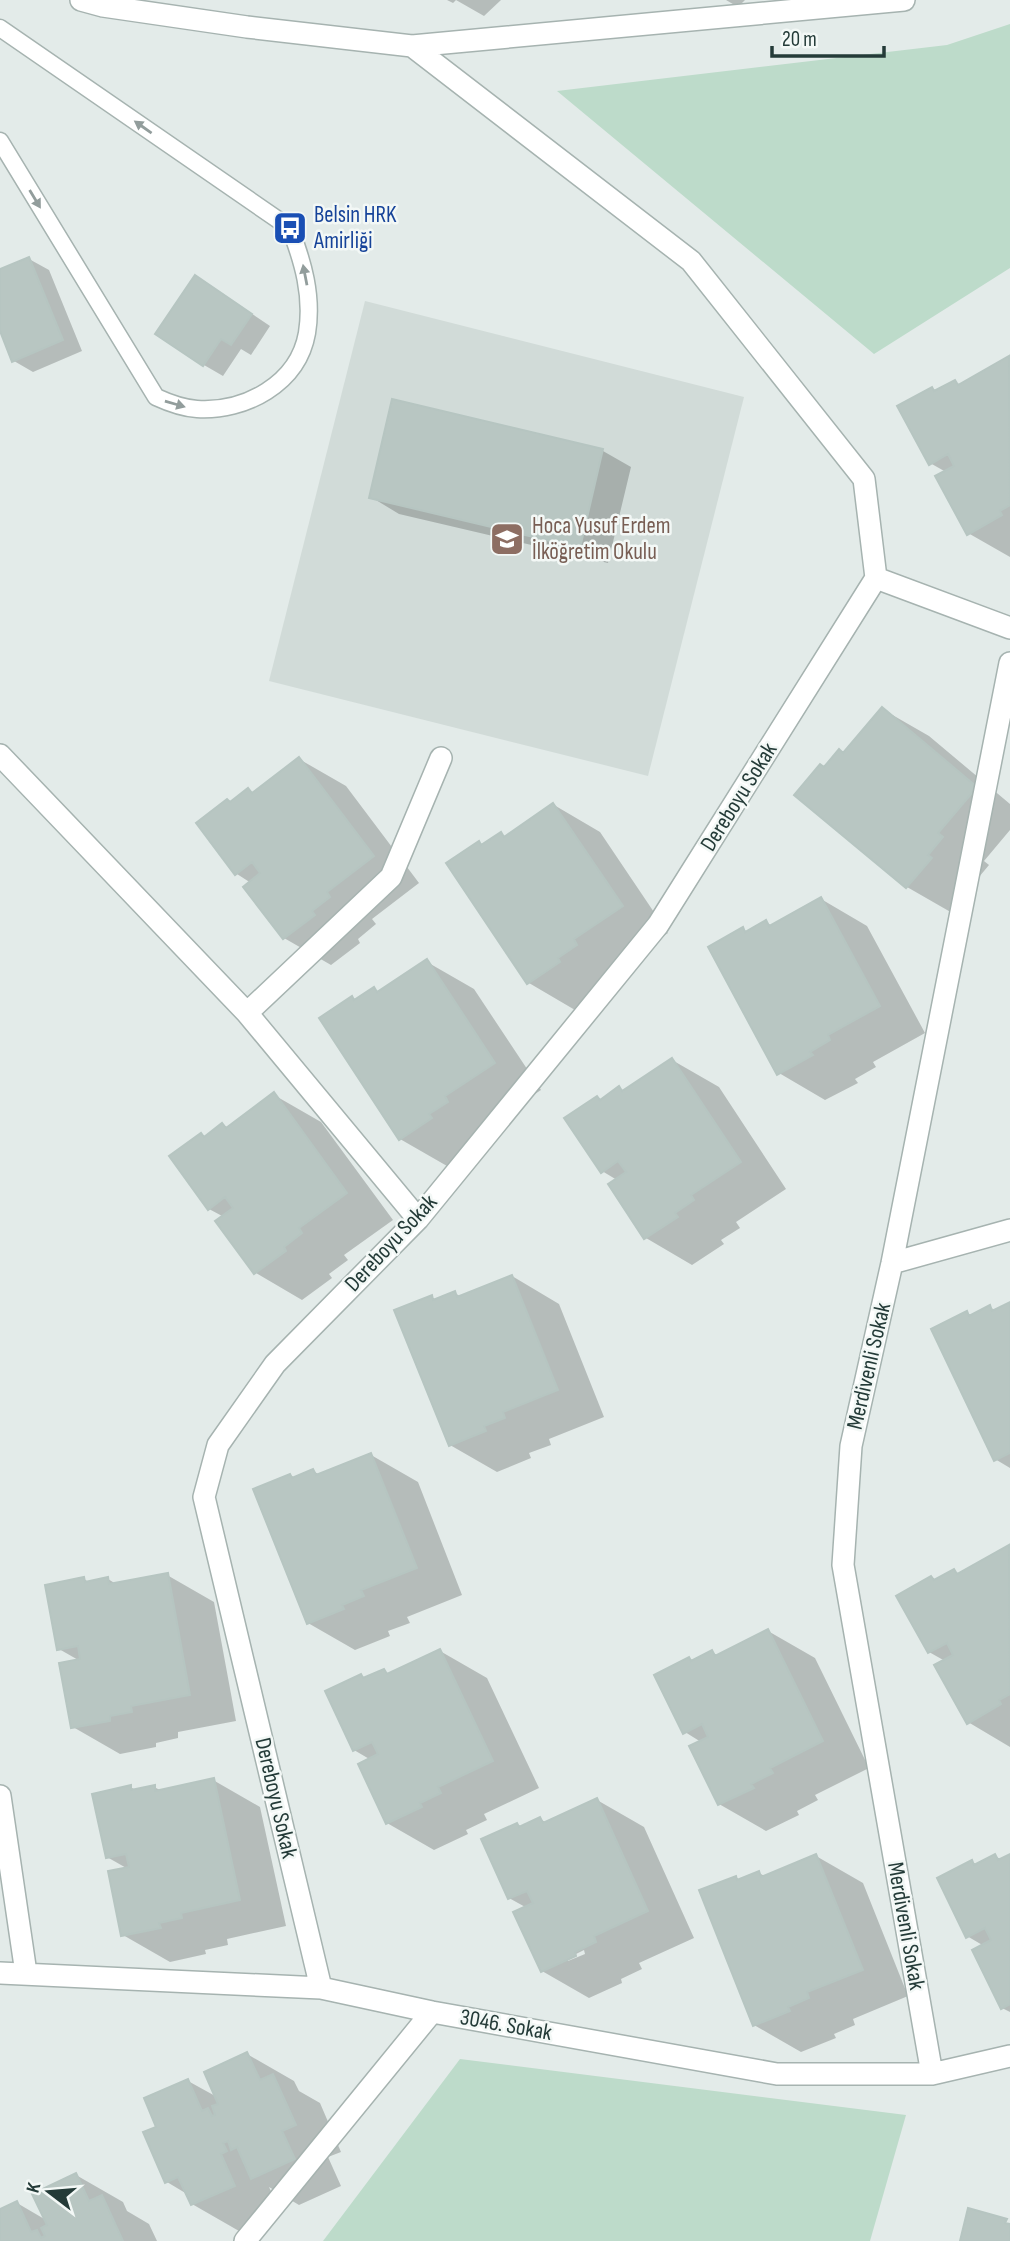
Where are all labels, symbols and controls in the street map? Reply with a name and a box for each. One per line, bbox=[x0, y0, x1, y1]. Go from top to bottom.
scale bar bbox=[772, 14, 884, 58]
text: 20 m bbox=[782, 27, 817, 52]
one-way arrow bbox=[134, 121, 153, 134]
one-way arrow bbox=[29, 190, 42, 209]
place label: Belsin HRK Amirliği bbox=[313, 201, 397, 255]
bus stop icon: Belsin HRK Amirliği bbox=[271, 209, 309, 247]
one-way arrow bbox=[299, 264, 310, 286]
one-way arrow bbox=[165, 399, 186, 409]
place label: Hoca Yusuf Erdem İlköğretim Okulu bbox=[532, 512, 670, 566]
school or university icon: Hoca Yusuf Erdem İlköğretim Okulu bbox=[488, 520, 526, 558]
street label: Dereboyu Sokak bbox=[695, 737, 784, 857]
street label: Dereboyu Sokak bbox=[339, 1188, 443, 1297]
street label: Merdivenli Sokak bbox=[841, 1300, 897, 1432]
street label: Dereboyu Sokak bbox=[249, 1735, 304, 1861]
street label: Merdivenli Sokak bbox=[881, 1860, 931, 1992]
street label: 3046. Sokak bbox=[458, 2003, 554, 2047]
north arrow bbox=[14, 2157, 84, 2227]
text: K bbox=[22, 2179, 47, 2195]

